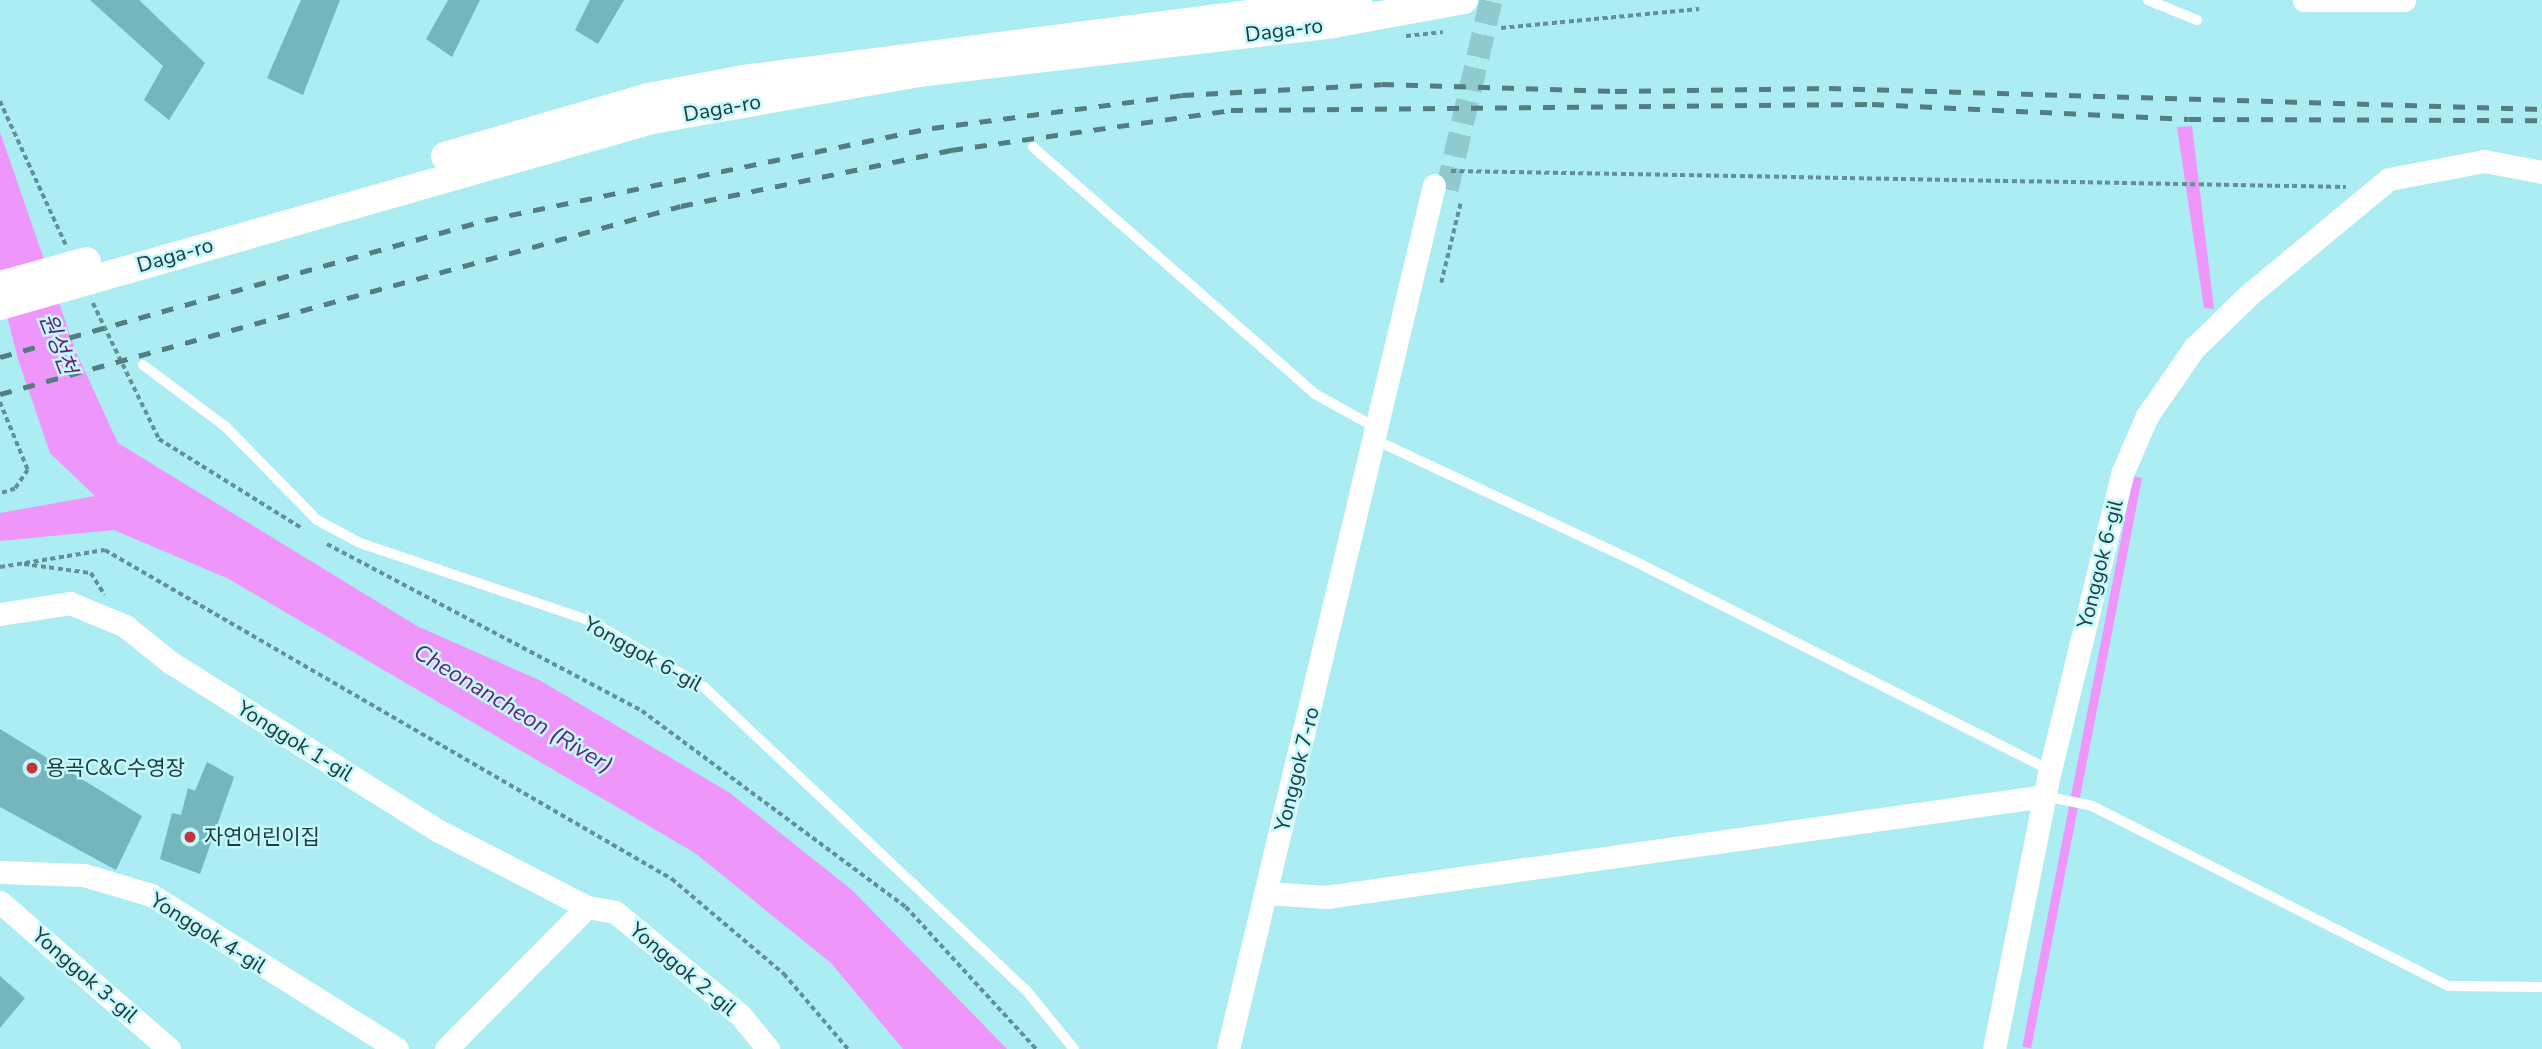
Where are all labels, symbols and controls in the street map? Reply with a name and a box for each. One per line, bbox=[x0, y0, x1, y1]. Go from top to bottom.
street label: Daga-ro bbox=[1244, 13, 1324, 47]
street label: Daga-ro bbox=[681, 89, 763, 127]
street label: Daga-ro bbox=[134, 232, 216, 278]
water label: 원성천 bbox=[33, 309, 81, 379]
street label: Yonggok 6-gil bbox=[2072, 497, 2128, 631]
street label: Yonggok 6-gil bbox=[579, 611, 707, 697]
water label: Cheonancheon (River) bbox=[408, 639, 618, 779]
street label: Yonggok 1-gil bbox=[232, 695, 358, 787]
street label: Yonggok 7-ro bbox=[1269, 704, 1325, 834]
place label: 용곡C&C수영장 bbox=[46, 755, 185, 781]
marker: 용곡C&C수영장 bbox=[24, 760, 40, 776]
place label: 자연어린이집 bbox=[204, 824, 320, 850]
marker: 자연어린이집 bbox=[182, 829, 198, 845]
street label: Yonggok 4-gil bbox=[145, 887, 271, 979]
street label: Yonggok 2-gil bbox=[624, 917, 742, 1021]
street label: Yonggok 3-gil bbox=[27, 922, 143, 1028]

